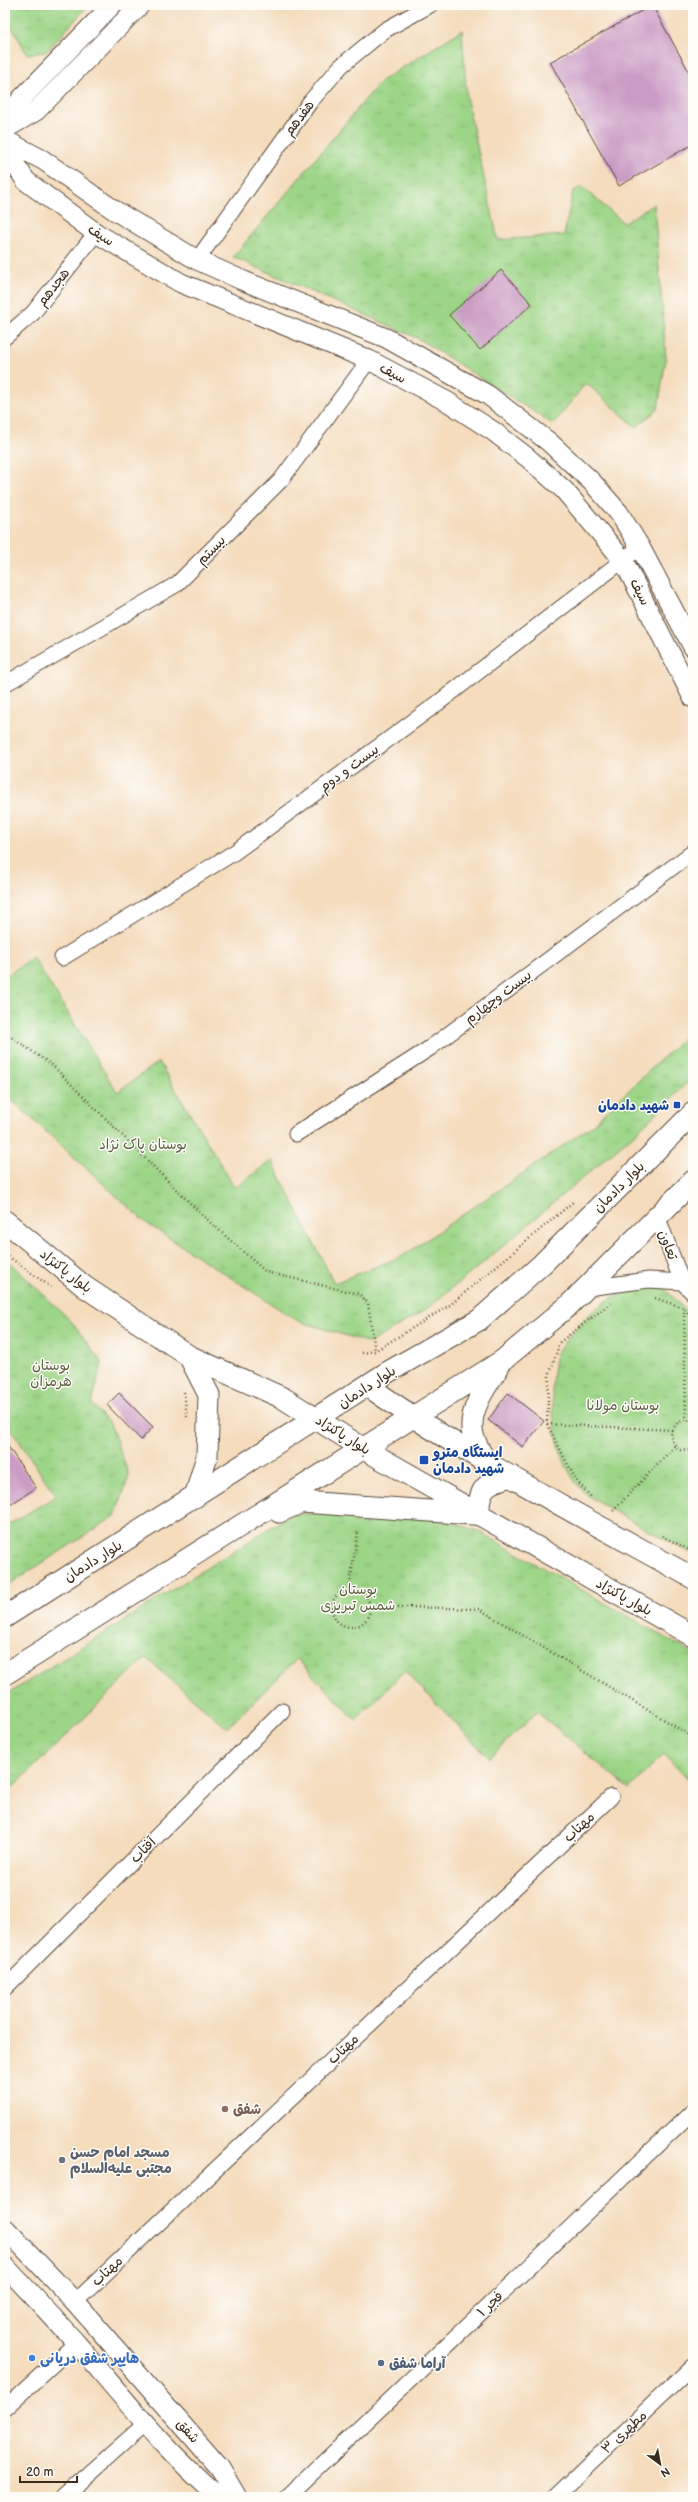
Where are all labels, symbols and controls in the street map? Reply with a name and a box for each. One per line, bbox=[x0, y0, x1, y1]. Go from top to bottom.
street label: هفدهم bbox=[280, 97, 320, 140]
street label: سیف bbox=[85, 220, 117, 250]
street label: هجدهم bbox=[33, 265, 75, 311]
street label: سیف bbox=[377, 359, 409, 387]
street label: بیستم bbox=[193, 532, 231, 570]
street label: سیف bbox=[626, 576, 654, 608]
street label: بیست و دوم bbox=[316, 741, 383, 797]
street label: بیست وچهارم bbox=[461, 966, 536, 1029]
place label: شهید دادمان bbox=[598, 1097, 669, 1114]
marker: شهید دادمان bbox=[672, 1100, 682, 1110]
park label: بوستان پاک نژاد bbox=[99, 1136, 187, 1154]
street label: بلوار دادمان bbox=[590, 1158, 648, 1216]
street label: تعاون bbox=[655, 1228, 682, 1263]
street label: بلوار پاکنژاد bbox=[36, 1245, 95, 1297]
park label: بوستان هرمزان bbox=[30, 1357, 72, 1390]
street label: بلوار دادمان bbox=[335, 1362, 399, 1412]
park label: بوستان مولانا bbox=[587, 1397, 659, 1415]
street label: بلوار پاکنژاد bbox=[312, 1411, 374, 1459]
place label: ایستگاه مترو شهید دادمان bbox=[432, 1443, 504, 1477]
marker: ایستگاه مترو شهید دادمان bbox=[418, 1454, 430, 1466]
street label: بلوار دادمان bbox=[61, 1536, 125, 1586]
street label: بلوار پاکنژاد bbox=[592, 1575, 655, 1620]
park label: بوستان شمس تبریزی bbox=[321, 1581, 395, 1614]
street label: مهتاب bbox=[560, 1808, 598, 1846]
street label: آفتاب bbox=[127, 1833, 160, 1866]
street label: مهتاب bbox=[324, 2030, 362, 2068]
place label: شفق bbox=[233, 2101, 261, 2118]
marker: شفق bbox=[220, 2104, 230, 2114]
place label: مسجد امام حسن مجتبی علیه‌السلام bbox=[70, 2144, 172, 2179]
marker: مسجد امام حسن مجتبی علیه‌السلام bbox=[57, 2155, 67, 2165]
street label: مهتاب bbox=[88, 2252, 126, 2290]
street label: فجر ۱ bbox=[473, 2288, 507, 2320]
place label: هایپر شفق دریانی bbox=[40, 2350, 139, 2367]
marker: هایپر شفق دریانی bbox=[27, 2353, 37, 2363]
place label: آراما شفق bbox=[389, 2355, 447, 2372]
marker: آراما شفق bbox=[376, 2358, 386, 2368]
street label: مطهری ۳ bbox=[598, 2407, 650, 2457]
street label: شفق bbox=[173, 2415, 203, 2447]
north arrow bbox=[640, 2444, 680, 2484]
scale bar bbox=[20, 2458, 77, 2484]
text: N bbox=[658, 2464, 672, 2480]
text: 20 m bbox=[26, 2465, 53, 2480]

